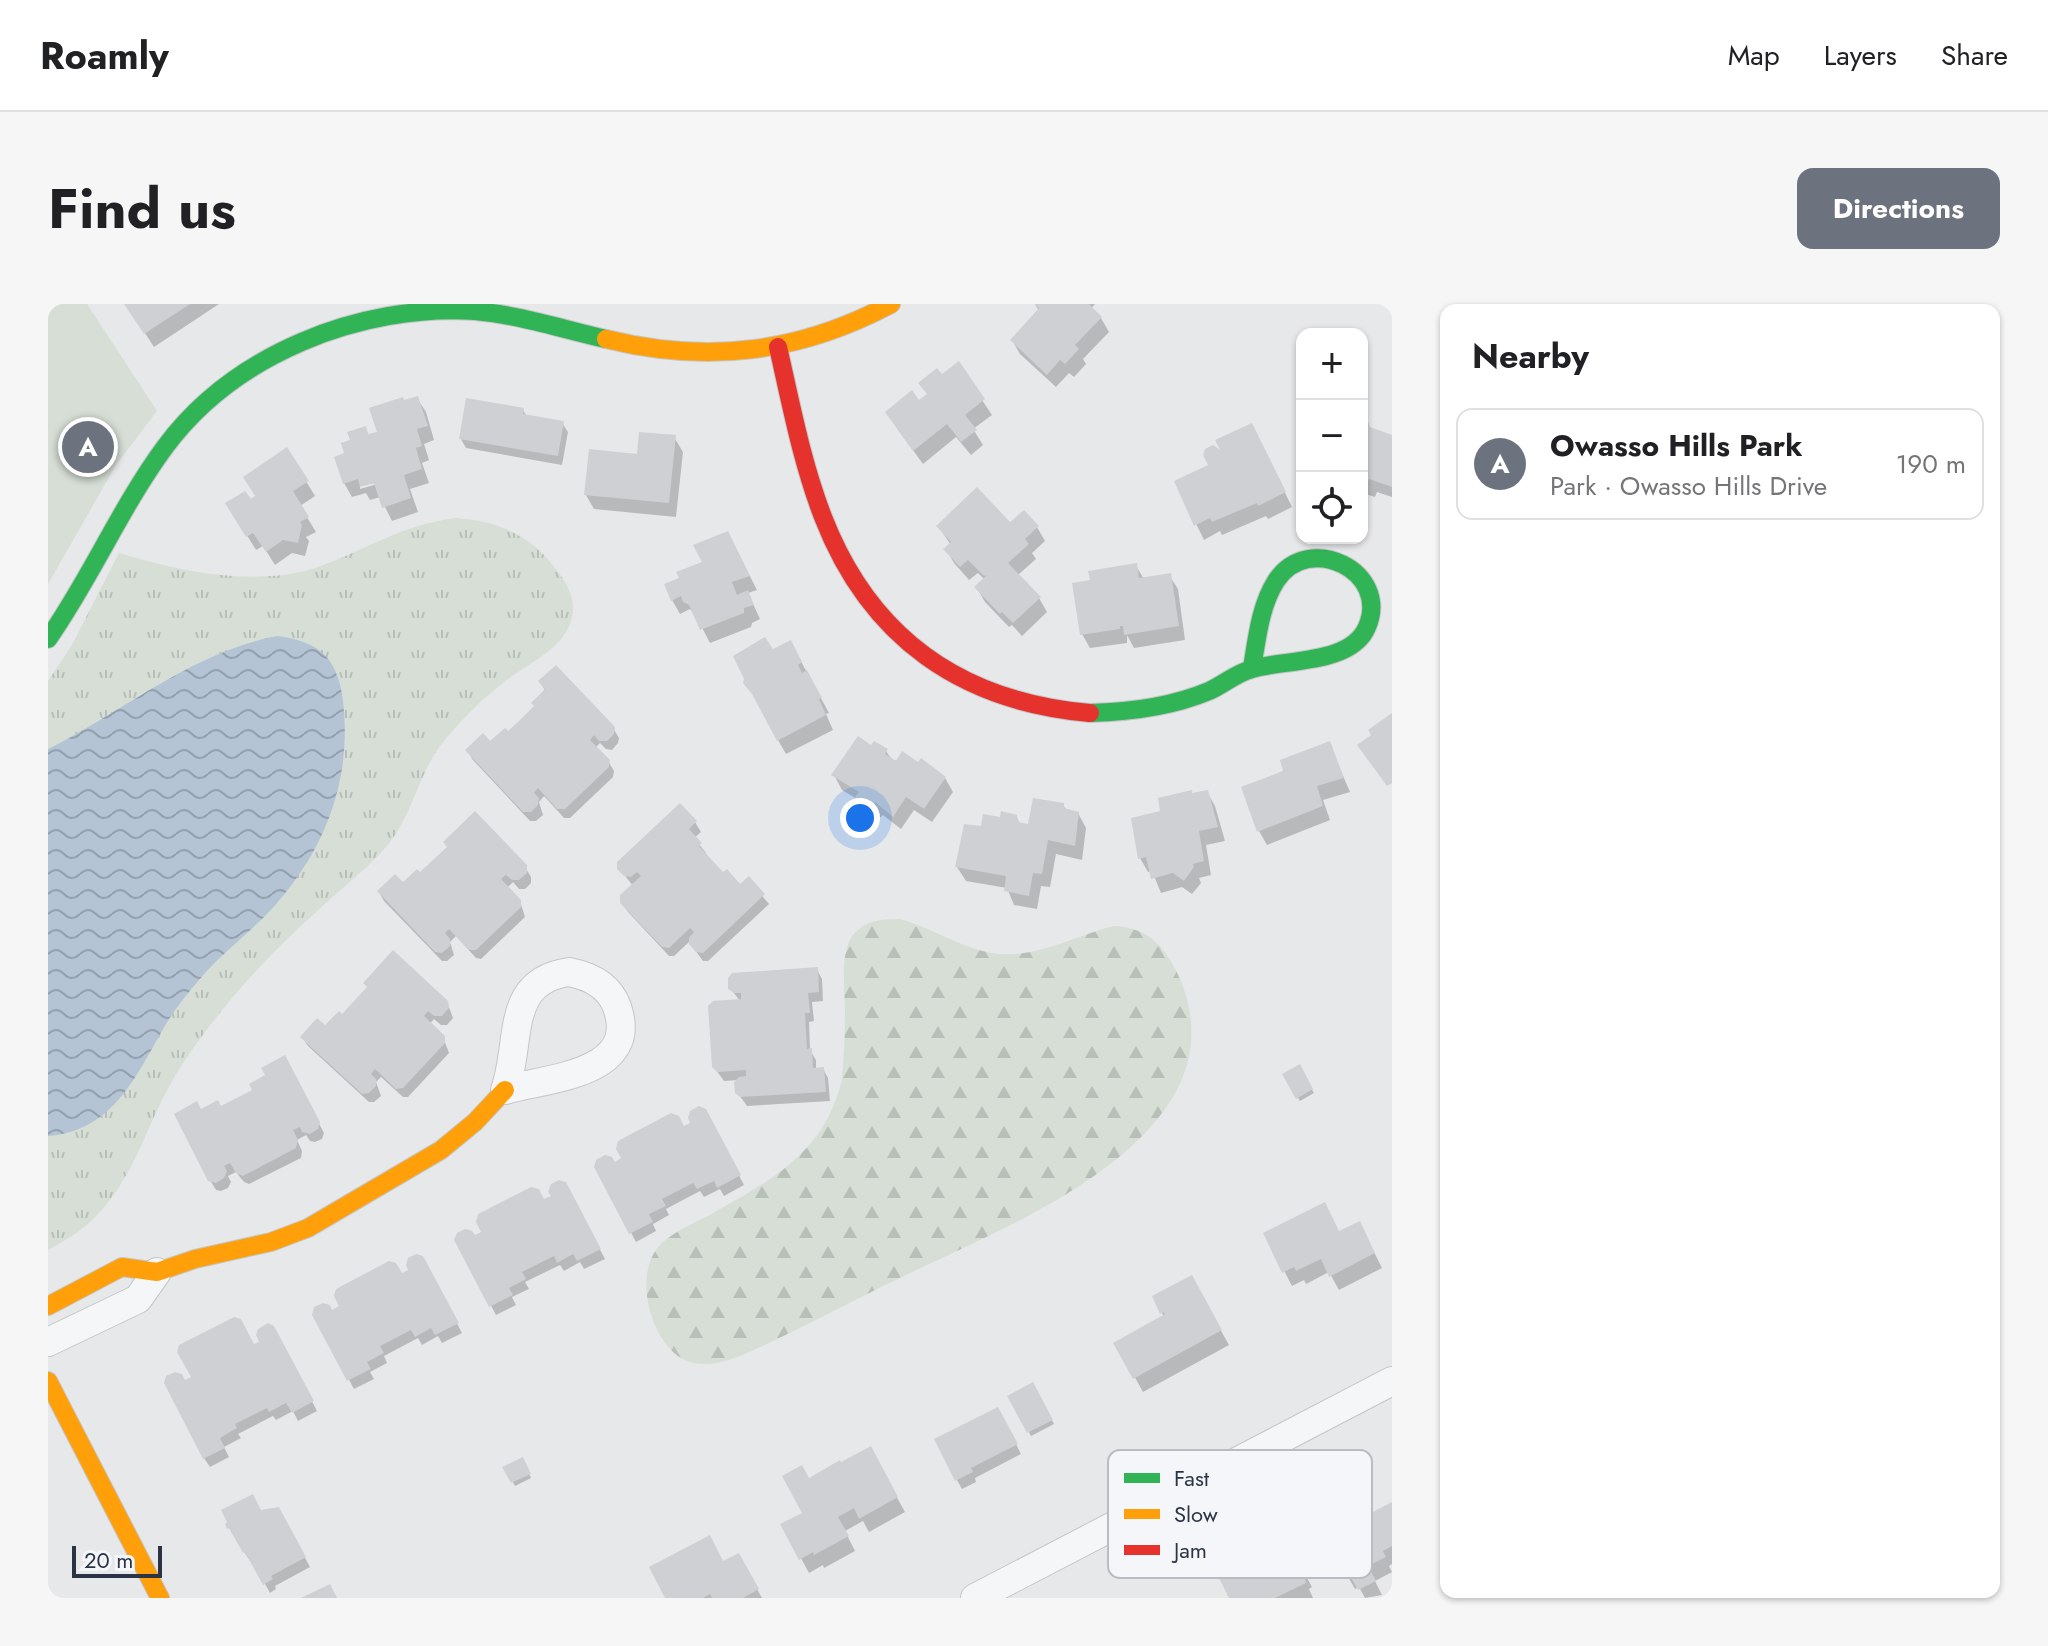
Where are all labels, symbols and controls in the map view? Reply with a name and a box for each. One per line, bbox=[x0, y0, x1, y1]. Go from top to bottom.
text: Roamly bbox=[40, 28, 169, 83]
text: Map bbox=[1728, 35, 1780, 76]
text: Layers bbox=[1824, 35, 1897, 76]
text: Share bbox=[1941, 35, 2008, 76]
text: Find us bbox=[48, 168, 236, 249]
button: Directions bbox=[1797, 168, 2000, 249]
map controls bbox=[1296, 328, 1368, 544]
button: + bbox=[1296, 328, 1368, 400]
text: Nearby bbox=[1472, 332, 1589, 381]
button: − bbox=[1296, 400, 1368, 472]
pin: A bbox=[62, 417, 114, 477]
text: Owasso Hills Park bbox=[1550, 424, 1802, 467]
text: A bbox=[1490, 445, 1510, 483]
text: 190 m bbox=[1896, 445, 1966, 483]
text: Park · Owasso Hills Drive bbox=[1550, 467, 1827, 505]
button: locate bbox=[1296, 472, 1368, 544]
your location bbox=[840, 798, 880, 838]
legend bbox=[1108, 1450, 1372, 1578]
text: Fast bbox=[1174, 1462, 1210, 1494]
text: Slow bbox=[1174, 1498, 1218, 1530]
text: Jam bbox=[1171, 1534, 1207, 1566]
scale bar bbox=[72, 1542, 162, 1578]
text: 20 m bbox=[84, 1544, 133, 1576]

